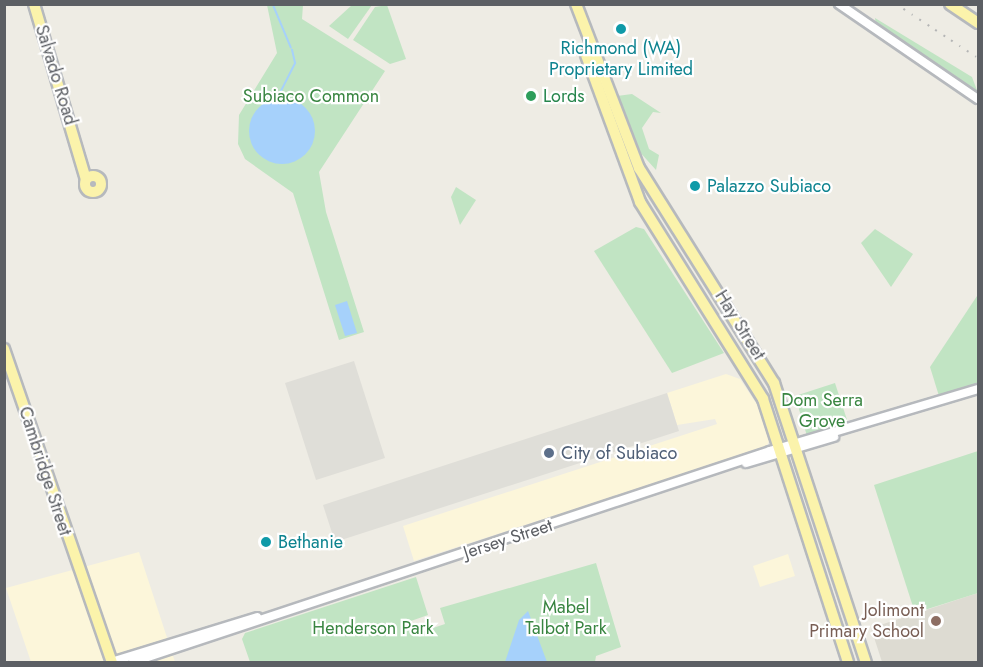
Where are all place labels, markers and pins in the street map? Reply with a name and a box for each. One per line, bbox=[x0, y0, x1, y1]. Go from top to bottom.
marker: Richmond (WA) Proprietary Limited bbox=[614, 22, 628, 36]
place label: Richmond (WA) Proprietary Limited bbox=[549, 38, 693, 80]
place label: Lords bbox=[543, 85, 585, 107]
marker: Lords bbox=[524, 89, 538, 103]
place label: Palazzo Subiaco bbox=[707, 175, 831, 197]
marker: Palazzo Subiaco bbox=[688, 179, 702, 193]
place label: City of Subiaco bbox=[561, 442, 677, 464]
marker: City of Subiaco bbox=[542, 446, 556, 460]
place label: Bethanie bbox=[278, 531, 343, 553]
marker: Bethanie bbox=[259, 535, 273, 549]
place label: Jolimont Primary School bbox=[809, 600, 924, 642]
marker: Jolimont Primary School bbox=[929, 614, 943, 628]

